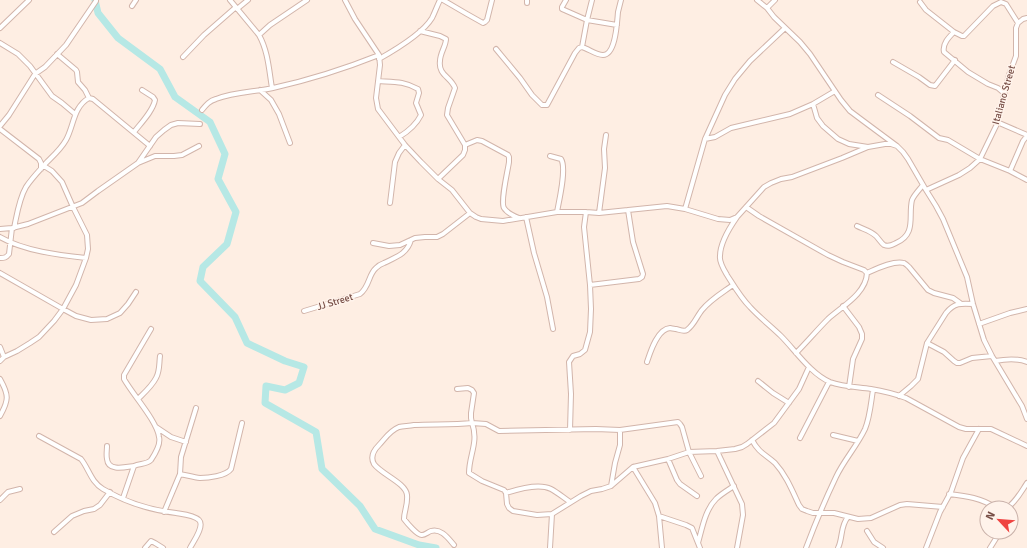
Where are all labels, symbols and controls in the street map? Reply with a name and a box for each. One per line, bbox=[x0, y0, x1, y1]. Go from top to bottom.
street label: Italiano Street bbox=[990, 64, 1018, 126]
street label: JJ Street bbox=[316, 291, 355, 313]
north arrow bbox=[979, 500, 1019, 540]
text: N bbox=[983, 510, 998, 522]

